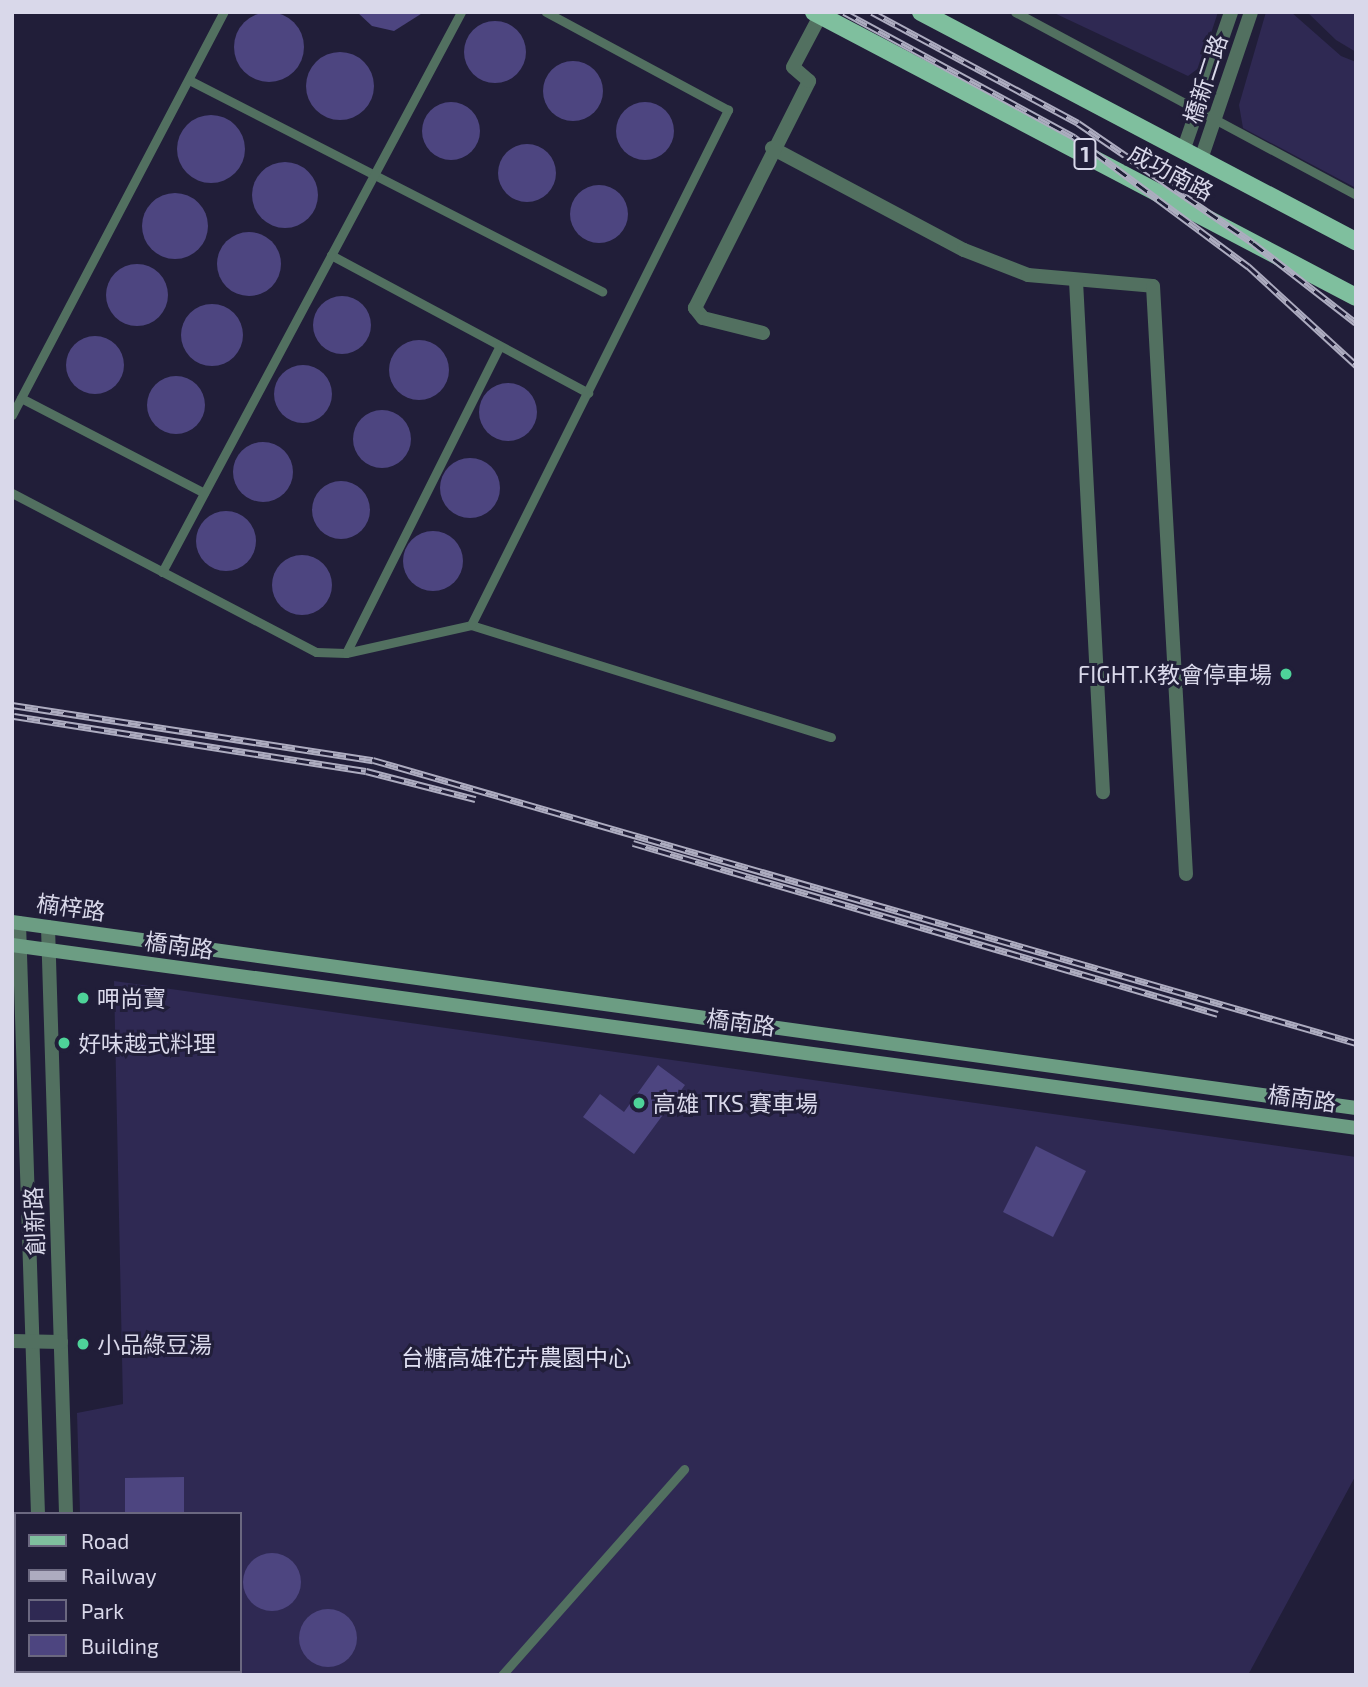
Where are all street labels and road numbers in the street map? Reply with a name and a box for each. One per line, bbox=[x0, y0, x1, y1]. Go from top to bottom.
street label: 橋新二路 bbox=[1178, 31, 1232, 127]
road number: 1 bbox=[1073, 136, 1097, 172]
street label: 成功南路 bbox=[1124, 138, 1218, 206]
street label: 楠梓路 bbox=[35, 889, 107, 925]
street label: 橋南路 bbox=[143, 927, 215, 963]
street label: 橋南路 bbox=[705, 1004, 777, 1040]
street label: 橋南路 bbox=[1266, 1080, 1338, 1116]
street label: 創新路 bbox=[19, 1186, 49, 1256]

